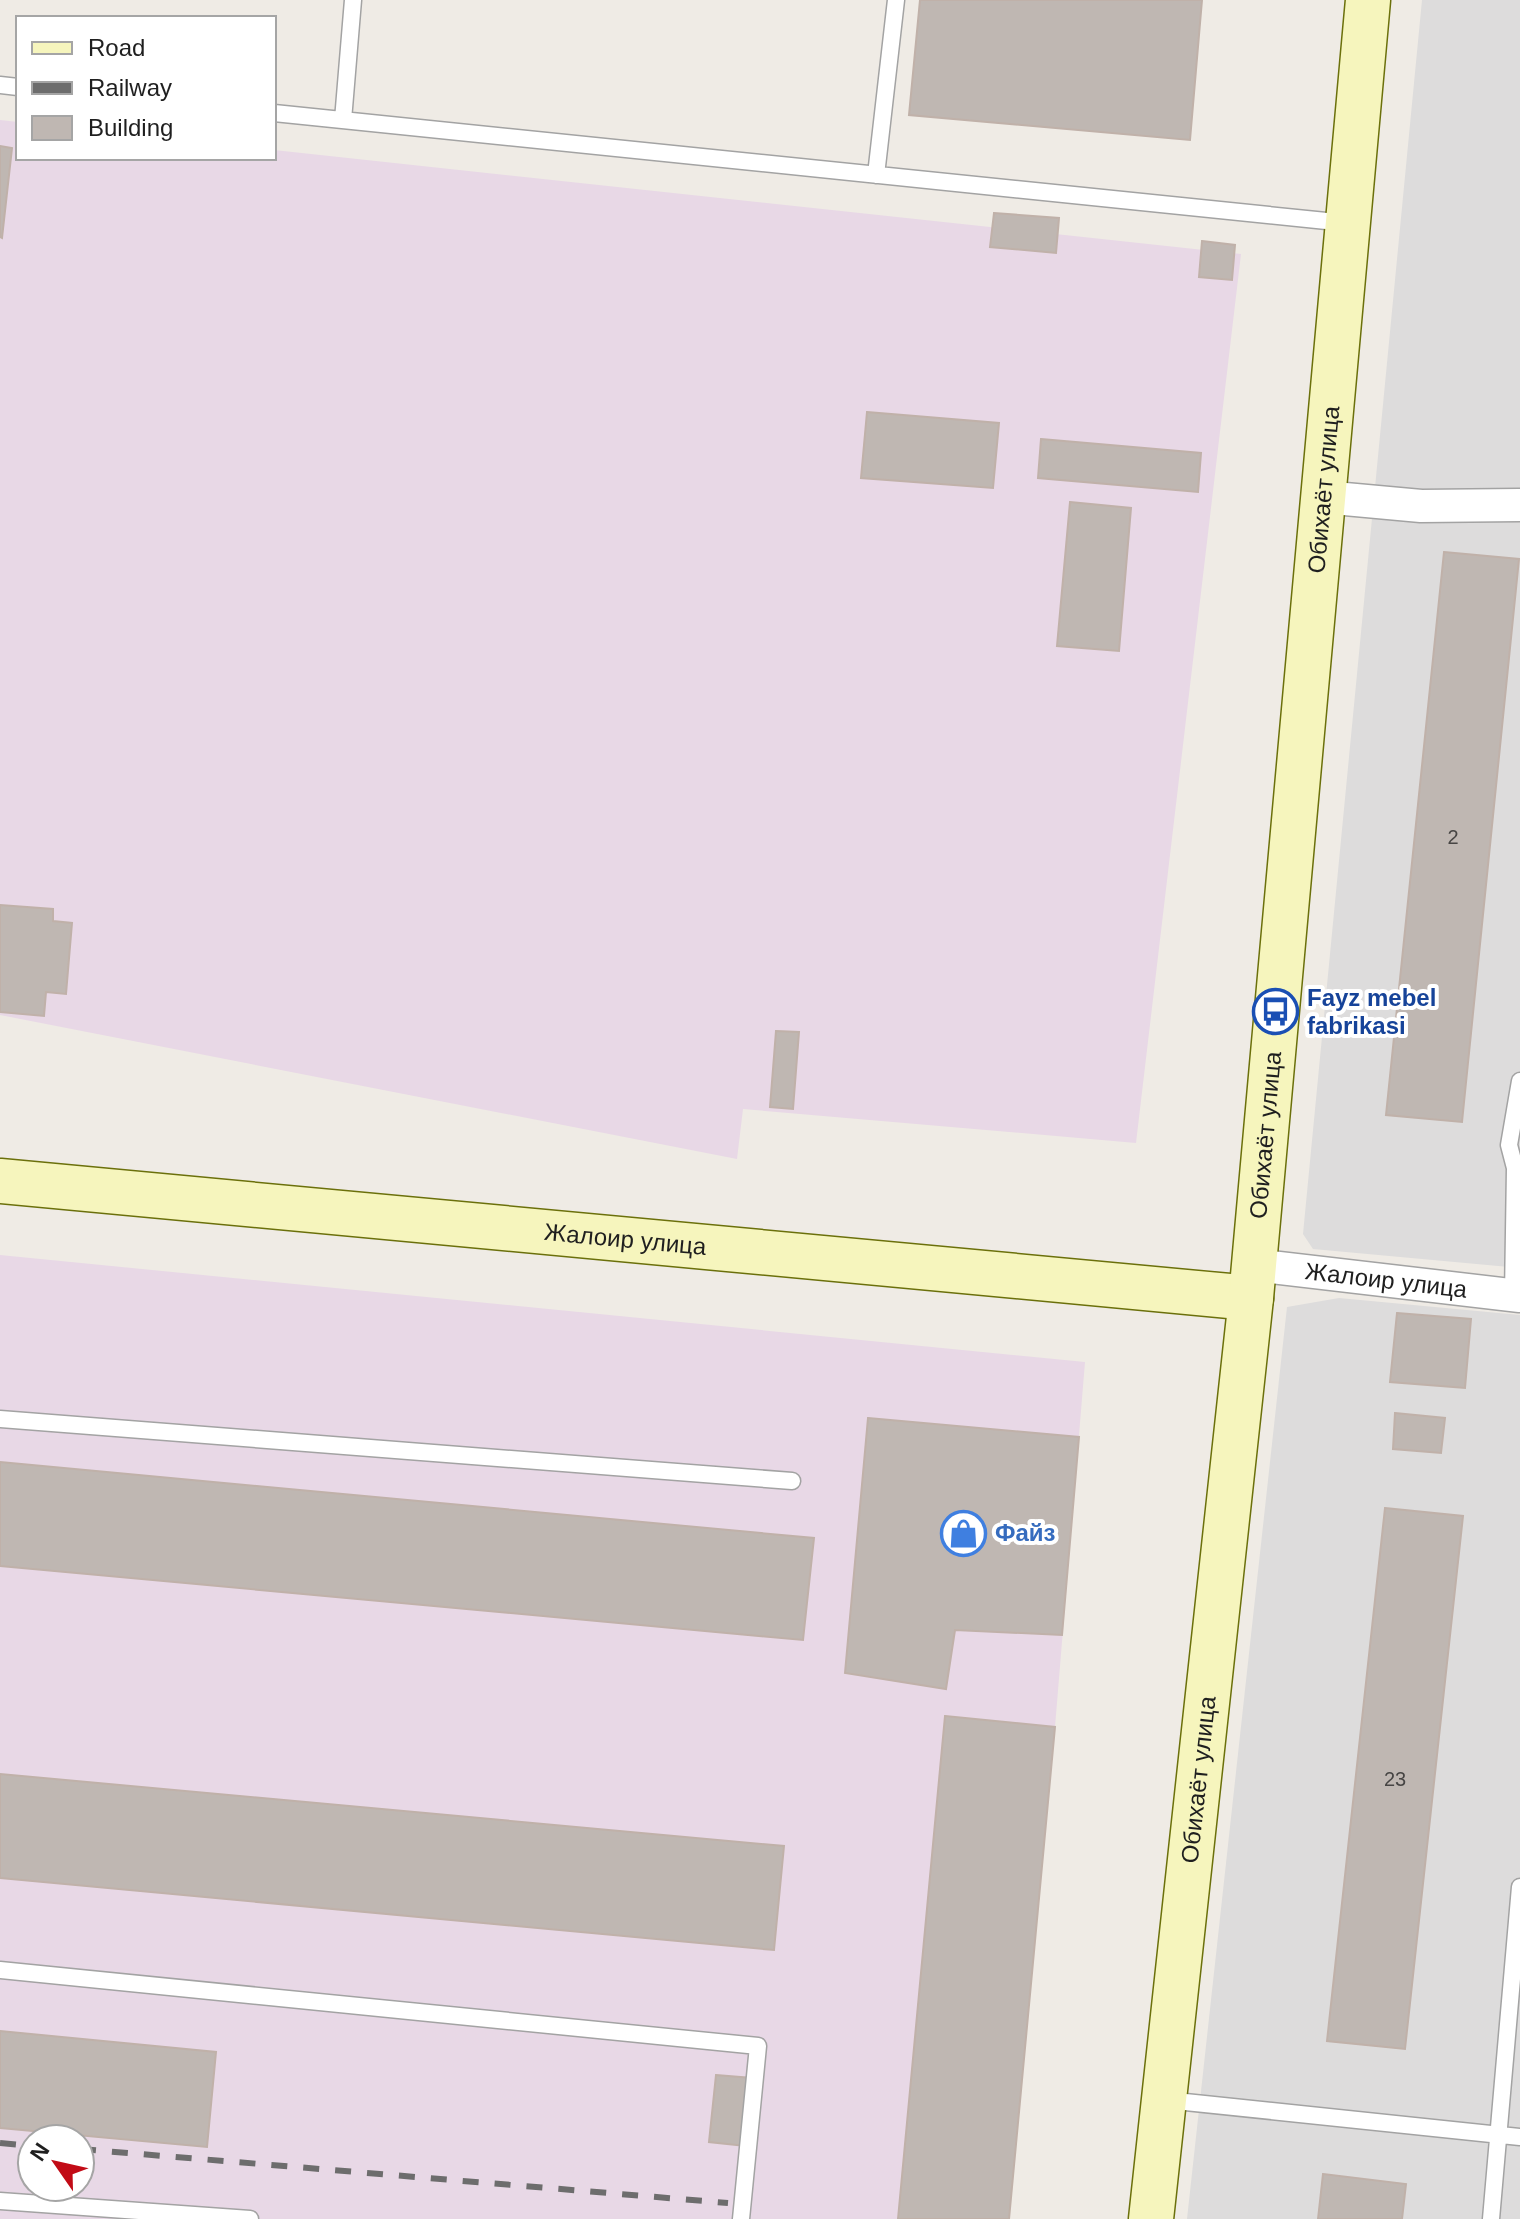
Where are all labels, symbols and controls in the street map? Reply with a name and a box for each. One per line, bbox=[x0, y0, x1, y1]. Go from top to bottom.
legend bbox=[16, 16, 276, 160]
text: Road bbox=[88, 34, 145, 61]
text: Railway bbox=[88, 74, 172, 101]
text: Building bbox=[88, 114, 173, 141]
street label: Обихаёт улица bbox=[1302, 404, 1344, 575]
house number: 2 bbox=[1447, 826, 1459, 848]
place label: Fayz mebel fabrikasi bbox=[1307, 984, 1436, 1039]
bus stop icon: Fayz mebel fabrikasi bbox=[1252, 988, 1300, 1036]
street label: Обихаёт улица bbox=[1244, 1050, 1286, 1220]
street label: Жалоир улица bbox=[543, 1218, 708, 1260]
street label: Жалоир улица bbox=[1304, 1257, 1469, 1303]
shop icon: Файз bbox=[940, 1509, 988, 1557]
place label: Файз bbox=[995, 1519, 1056, 1546]
street label: Обихаёт улица bbox=[1176, 1694, 1221, 1864]
house number: 23 bbox=[1384, 1768, 1406, 1790]
north arrow bbox=[16, 2123, 96, 2203]
text: N bbox=[25, 2139, 55, 2166]

